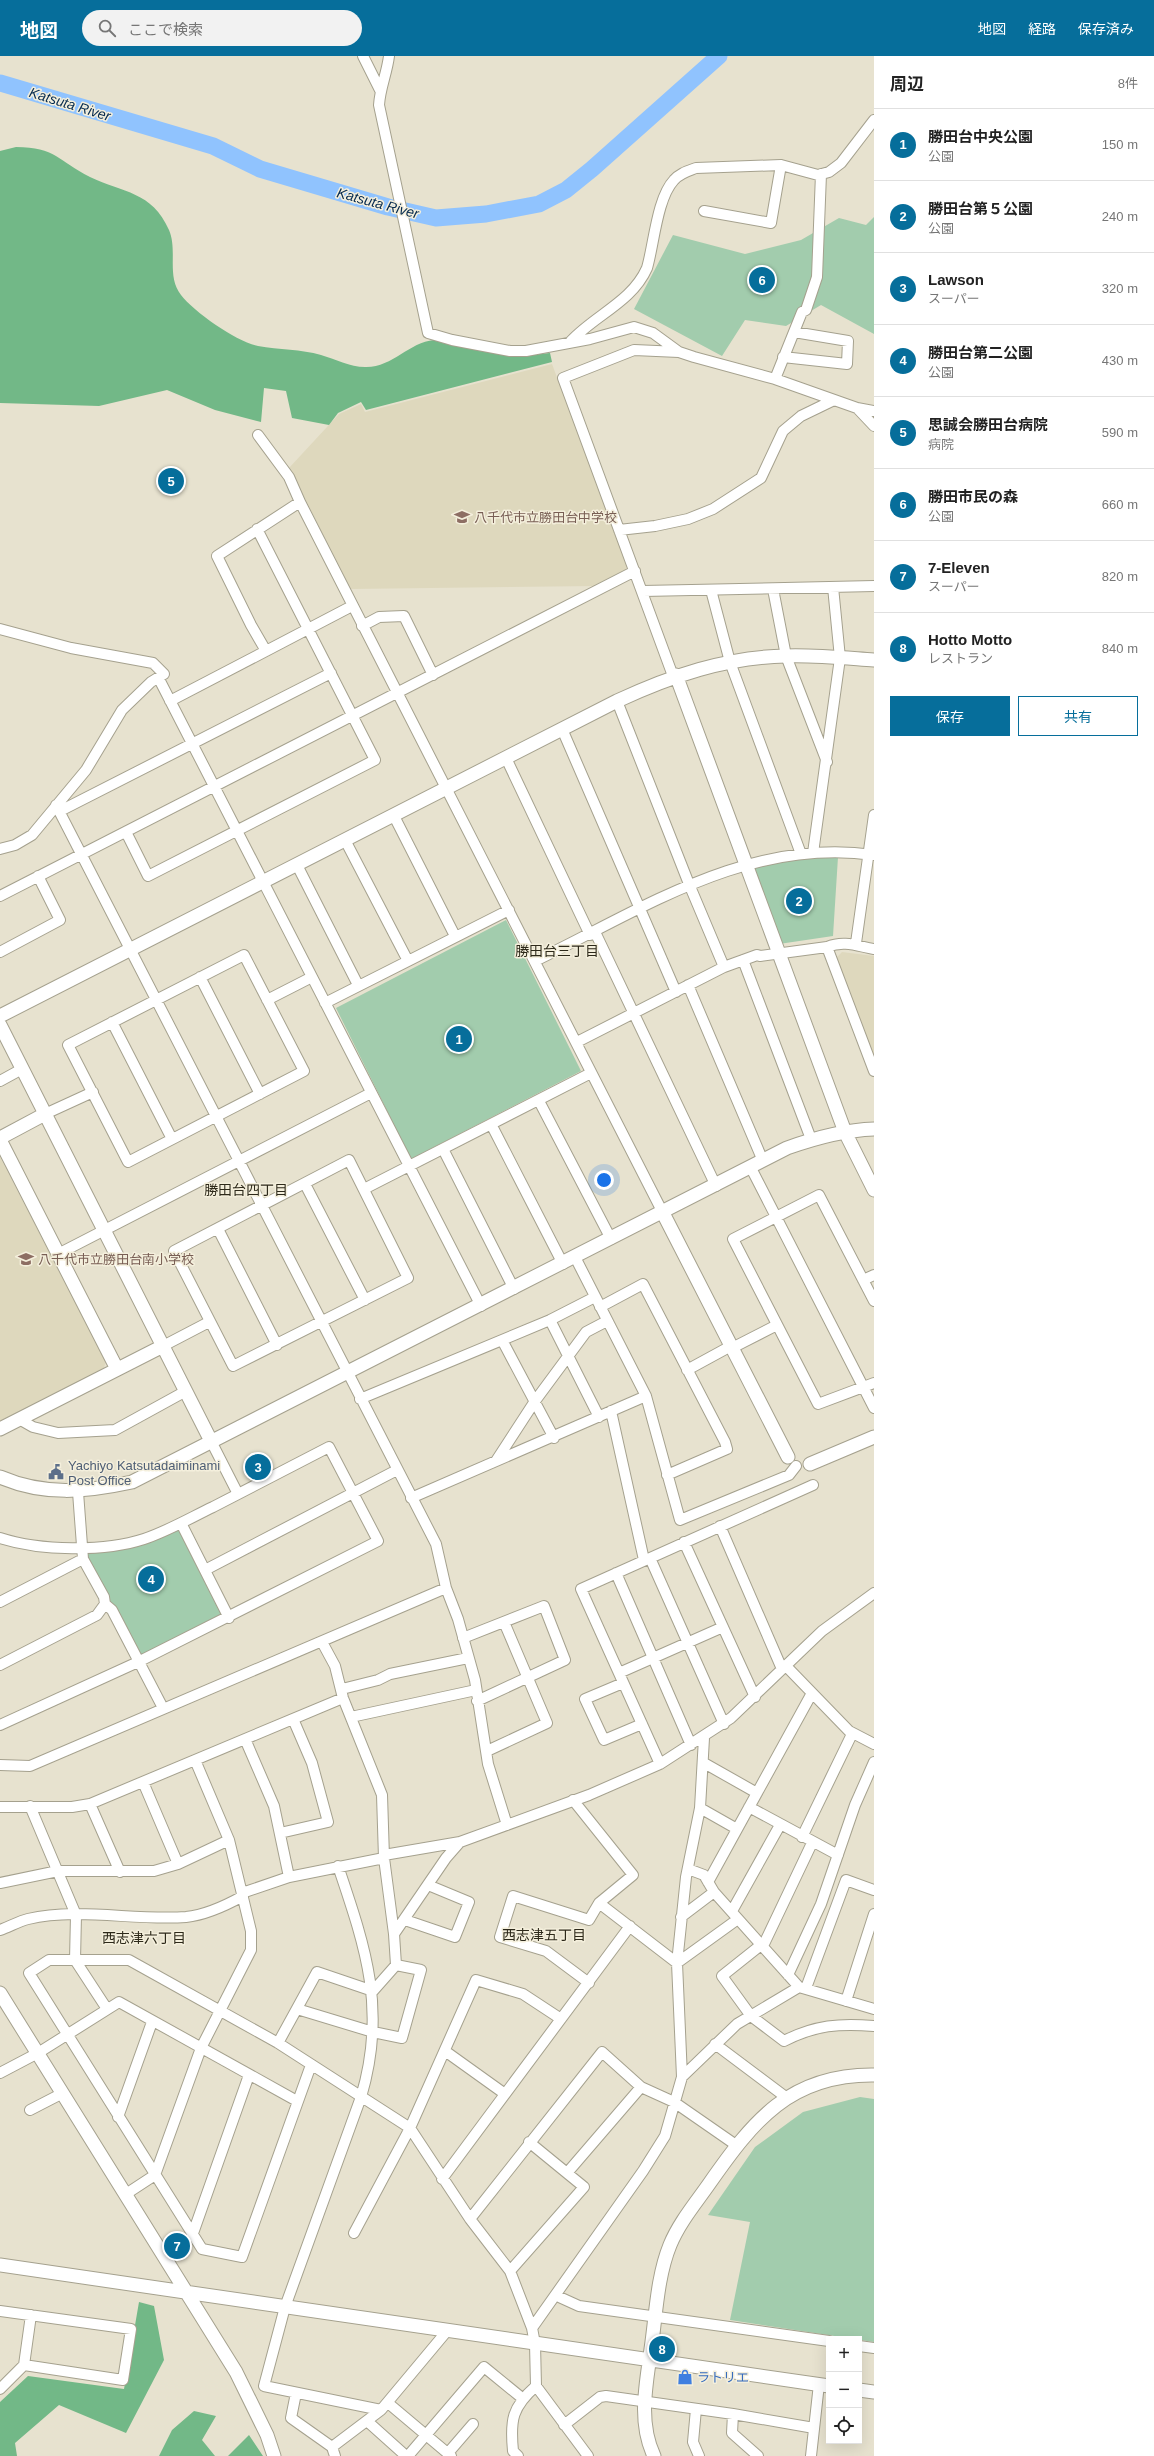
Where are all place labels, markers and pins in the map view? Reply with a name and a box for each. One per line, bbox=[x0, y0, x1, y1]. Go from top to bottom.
pin: 6 bbox=[749, 265, 775, 295]
pin: 5 bbox=[158, 466, 184, 496]
school or university icon: 八千代市立勝田台中学校 bbox=[453, 508, 471, 526]
place label: 八千代市立勝田台中学校 bbox=[474, 510, 617, 525]
pin: 2 bbox=[786, 886, 812, 916]
pin: 1 bbox=[446, 1024, 472, 1054]
school or university icon: 八千代市立勝田台南小学校 bbox=[17, 1250, 35, 1268]
place label: 八千代市立勝田台南小学校 bbox=[38, 1252, 194, 1267]
pin: 3 bbox=[245, 1452, 271, 1482]
place label: Yachiyo Katsutadaiminami Post Office bbox=[68, 1458, 220, 1488]
public building icon: Yachiyo Katsutadaiminami Post Office bbox=[47, 1463, 65, 1481]
pin: 4 bbox=[138, 1564, 164, 1594]
pin: 7 bbox=[164, 2231, 190, 2261]
pin: 8 bbox=[649, 2334, 675, 2364]
shop icon: ラトリエ bbox=[676, 2368, 694, 2386]
place label: ラトリエ bbox=[697, 2370, 749, 2385]

